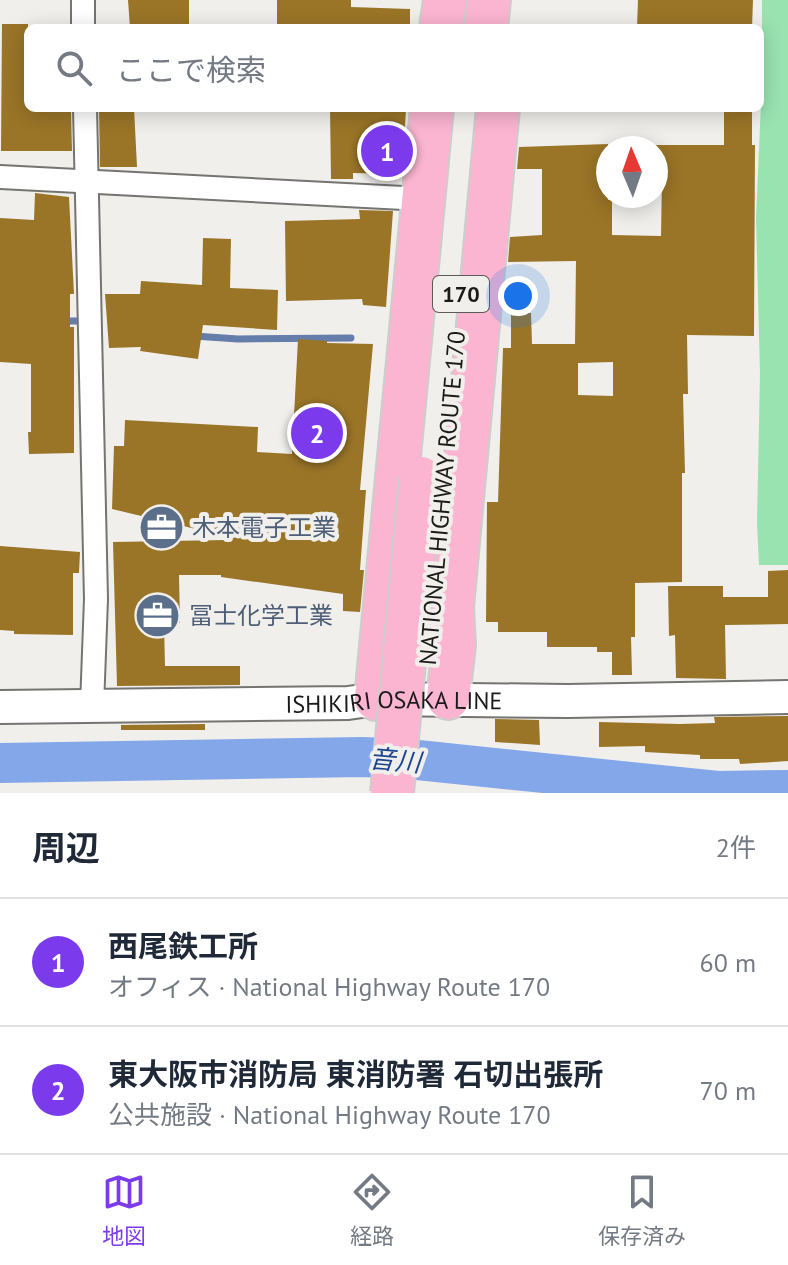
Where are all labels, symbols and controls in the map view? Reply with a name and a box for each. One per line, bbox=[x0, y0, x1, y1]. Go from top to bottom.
search box bbox=[24, 24, 764, 112]
icon: search bbox=[52, 46, 96, 90]
text: ここで検索 bbox=[116, 50, 266, 89]
pin: 1 bbox=[361, 121, 413, 181]
north arrow bbox=[596, 136, 668, 208]
road number: 170 bbox=[433, 276, 489, 312]
your location bbox=[498, 276, 538, 316]
street label: NATIONAL HIGHWAY ROUTE 170 bbox=[412, 330, 472, 666]
pin: 2 bbox=[291, 403, 343, 463]
office icon: 木本電子工業 bbox=[137, 503, 185, 551]
place label: 木本電子工業 bbox=[192, 512, 336, 543]
office icon: 冨士化学工業 bbox=[134, 591, 182, 639]
place label: 冨士化学工業 bbox=[189, 600, 333, 631]
street label: ISHIKIRI OSAKA LINE bbox=[285, 683, 502, 719]
water label: 音川 bbox=[368, 741, 425, 779]
text: 周辺 bbox=[32, 825, 100, 869]
text: 2件 bbox=[716, 831, 756, 864]
text: 西尾鉄工所 bbox=[108, 926, 258, 965]
text: 1 bbox=[51, 946, 65, 979]
text: 60 m bbox=[700, 946, 756, 979]
text: オフィス · National Highway Route 170 bbox=[108, 970, 550, 1003]
text: 東大阪市消防局 東消防署 石切出張所 bbox=[108, 1054, 603, 1093]
text: 2 bbox=[51, 1074, 65, 1107]
text: 70 m bbox=[700, 1074, 756, 1107]
text: 公共施設 · National Highway Route 170 bbox=[108, 1098, 551, 1131]
tab: 地図 bbox=[102, 1170, 146, 1250]
tab: 経路 bbox=[350, 1170, 394, 1250]
tab: 保存済み bbox=[598, 1170, 686, 1250]

